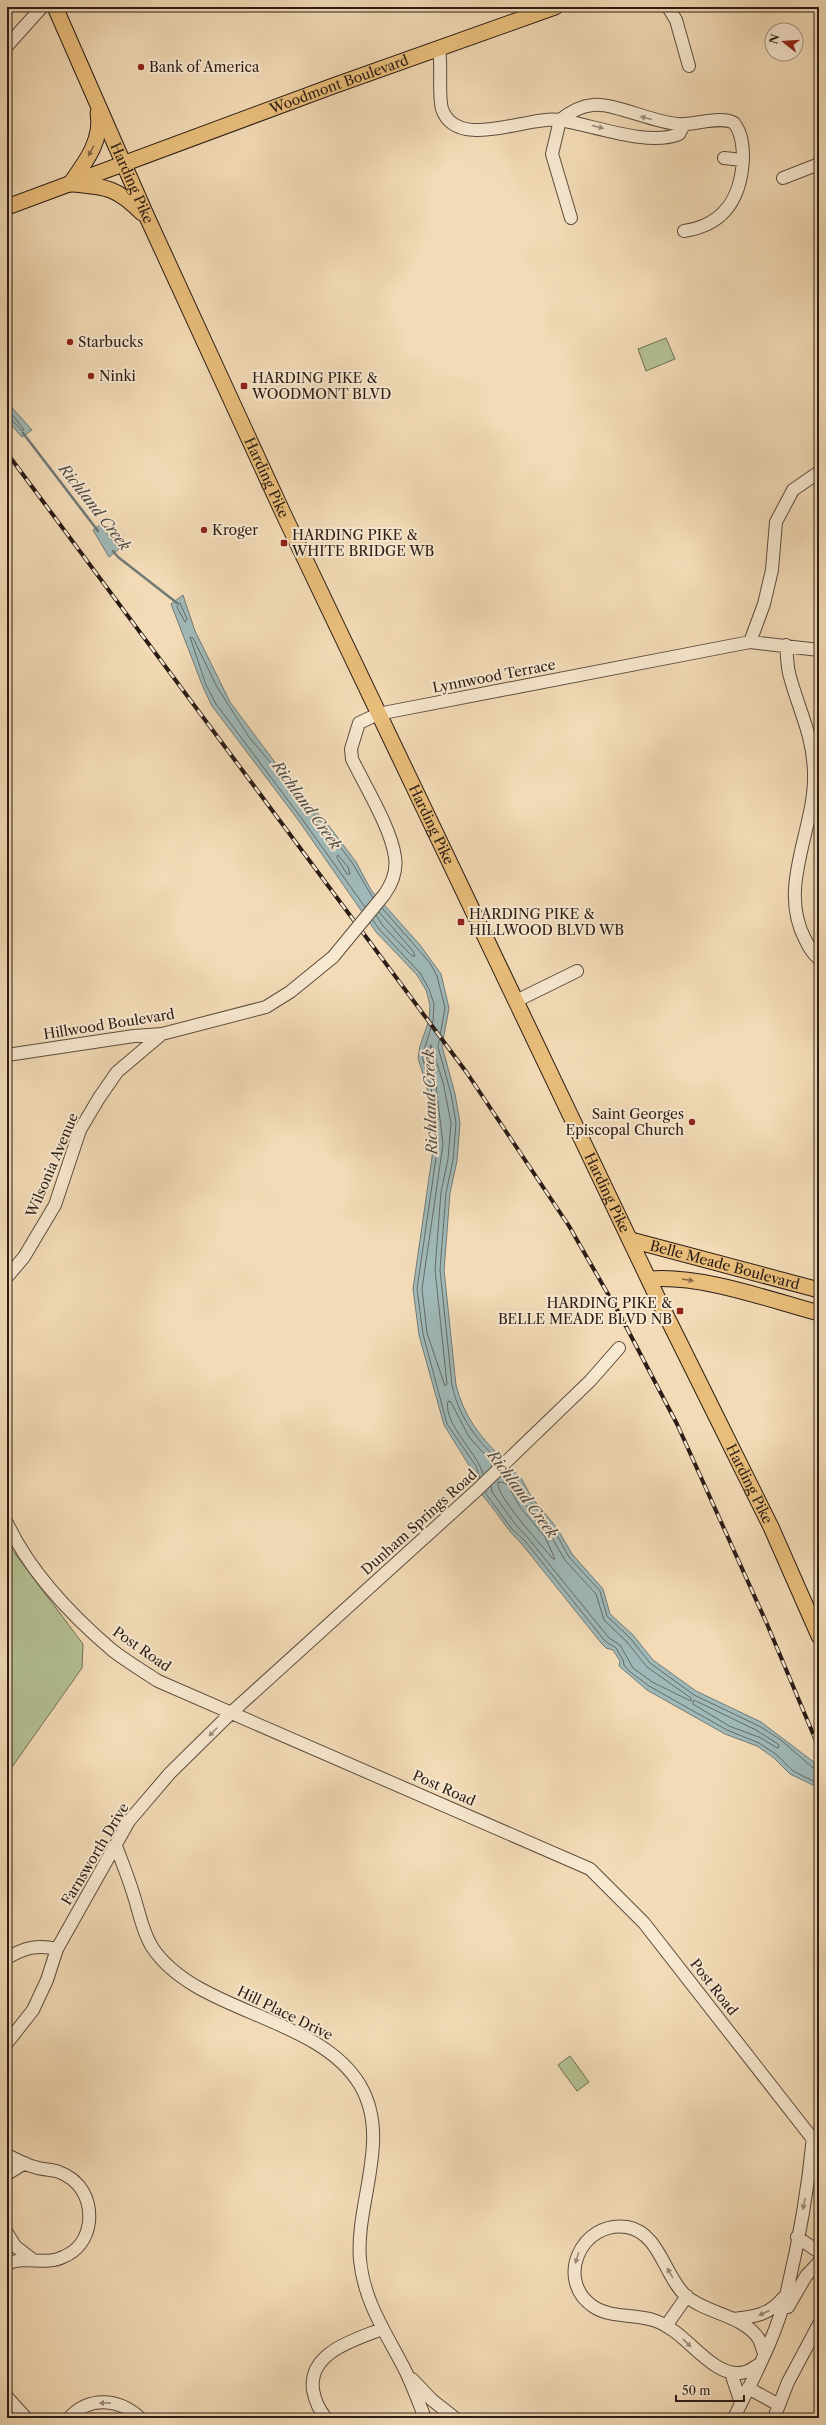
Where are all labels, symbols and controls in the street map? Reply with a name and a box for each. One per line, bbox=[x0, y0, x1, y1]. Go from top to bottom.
north arrow bbox=[764, 22, 804, 62]
text: N bbox=[766, 32, 783, 46]
street label: Woodmont Boulevard bbox=[266, 51, 411, 118]
place label: Bank of America bbox=[149, 58, 260, 76]
marker: Bank of America bbox=[136, 62, 146, 72]
one-way arrow bbox=[640, 114, 652, 120]
one-way arrow bbox=[592, 125, 604, 131]
street label: Harding Pike bbox=[106, 140, 158, 226]
one-way arrow bbox=[88, 146, 95, 157]
place label: Starbucks bbox=[78, 333, 143, 351]
marker: Starbucks bbox=[65, 337, 75, 347]
place label: Ninki bbox=[99, 367, 136, 385]
place label: HARDING PIKE & WOODMONT BLVD bbox=[251, 369, 391, 403]
marker: Ninki bbox=[86, 371, 96, 381]
marker: HARDING PIKE & WOODMONT BLVD bbox=[239, 381, 249, 391]
street label: Harding Pike bbox=[240, 434, 293, 521]
water label: Richland Creek bbox=[55, 459, 135, 554]
place label: Kroger bbox=[212, 521, 258, 539]
marker: Kroger bbox=[199, 525, 209, 535]
place label: HARDING PIKE & WHITE BRIDGE WB bbox=[291, 526, 434, 560]
marker: HARDING PIKE & WHITE BRIDGE WB bbox=[279, 538, 289, 548]
street label: Lynnwood Terrace bbox=[431, 655, 557, 697]
water label: Richland Creek bbox=[268, 756, 346, 853]
street label: Harding Pike bbox=[405, 781, 458, 867]
place label: HARDING PIKE & HILLWOOD BLVD WB bbox=[469, 905, 624, 939]
marker: HARDING PIKE & HILLWOOD BLVD WB bbox=[456, 917, 466, 927]
street label: Hillwood Boulevard bbox=[42, 1005, 176, 1043]
water label: Richland Creek bbox=[419, 1049, 441, 1156]
place label: Saint Georges Episcopal Church bbox=[566, 1105, 684, 1139]
street label: Wilsonia Avenue bbox=[22, 1110, 82, 1221]
marker: Saint Georges Episcopal Church bbox=[687, 1117, 697, 1127]
street label: Harding Pike bbox=[580, 1150, 634, 1236]
street label: Belle Meade Boulevard bbox=[648, 1236, 802, 1294]
one-way arrow bbox=[682, 1277, 695, 1283]
place label: HARDING PIKE & BELLE MEADE BLVD NB bbox=[498, 1294, 673, 1328]
marker: HARDING PIKE & BELLE MEADE BLVD NB bbox=[675, 1306, 685, 1316]
street label: Harding Pike bbox=[722, 1441, 777, 1527]
water label: Richland Creek bbox=[483, 1446, 562, 1542]
street label: Dunham Springs Road bbox=[357, 1465, 481, 1579]
street label: Post Road bbox=[109, 1622, 175, 1676]
one-way arrow bbox=[208, 1727, 218, 1737]
street label: Post Road bbox=[410, 1766, 479, 1810]
street label: Farnsworth Drive bbox=[57, 1799, 133, 1908]
street label: Post Road bbox=[686, 1955, 742, 2019]
street label: Hill Place Drive bbox=[234, 1982, 336, 2044]
one-way arrow bbox=[801, 2198, 807, 2210]
one-way arrow bbox=[574, 2252, 580, 2264]
one-way arrow bbox=[666, 2267, 673, 2279]
one-way arrow bbox=[758, 2310, 770, 2316]
one-way arrow bbox=[682, 2338, 692, 2348]
scale bar bbox=[676, 2377, 744, 2403]
text: 50 m bbox=[682, 2383, 711, 2398]
one-way arrow bbox=[99, 2399, 111, 2406]

